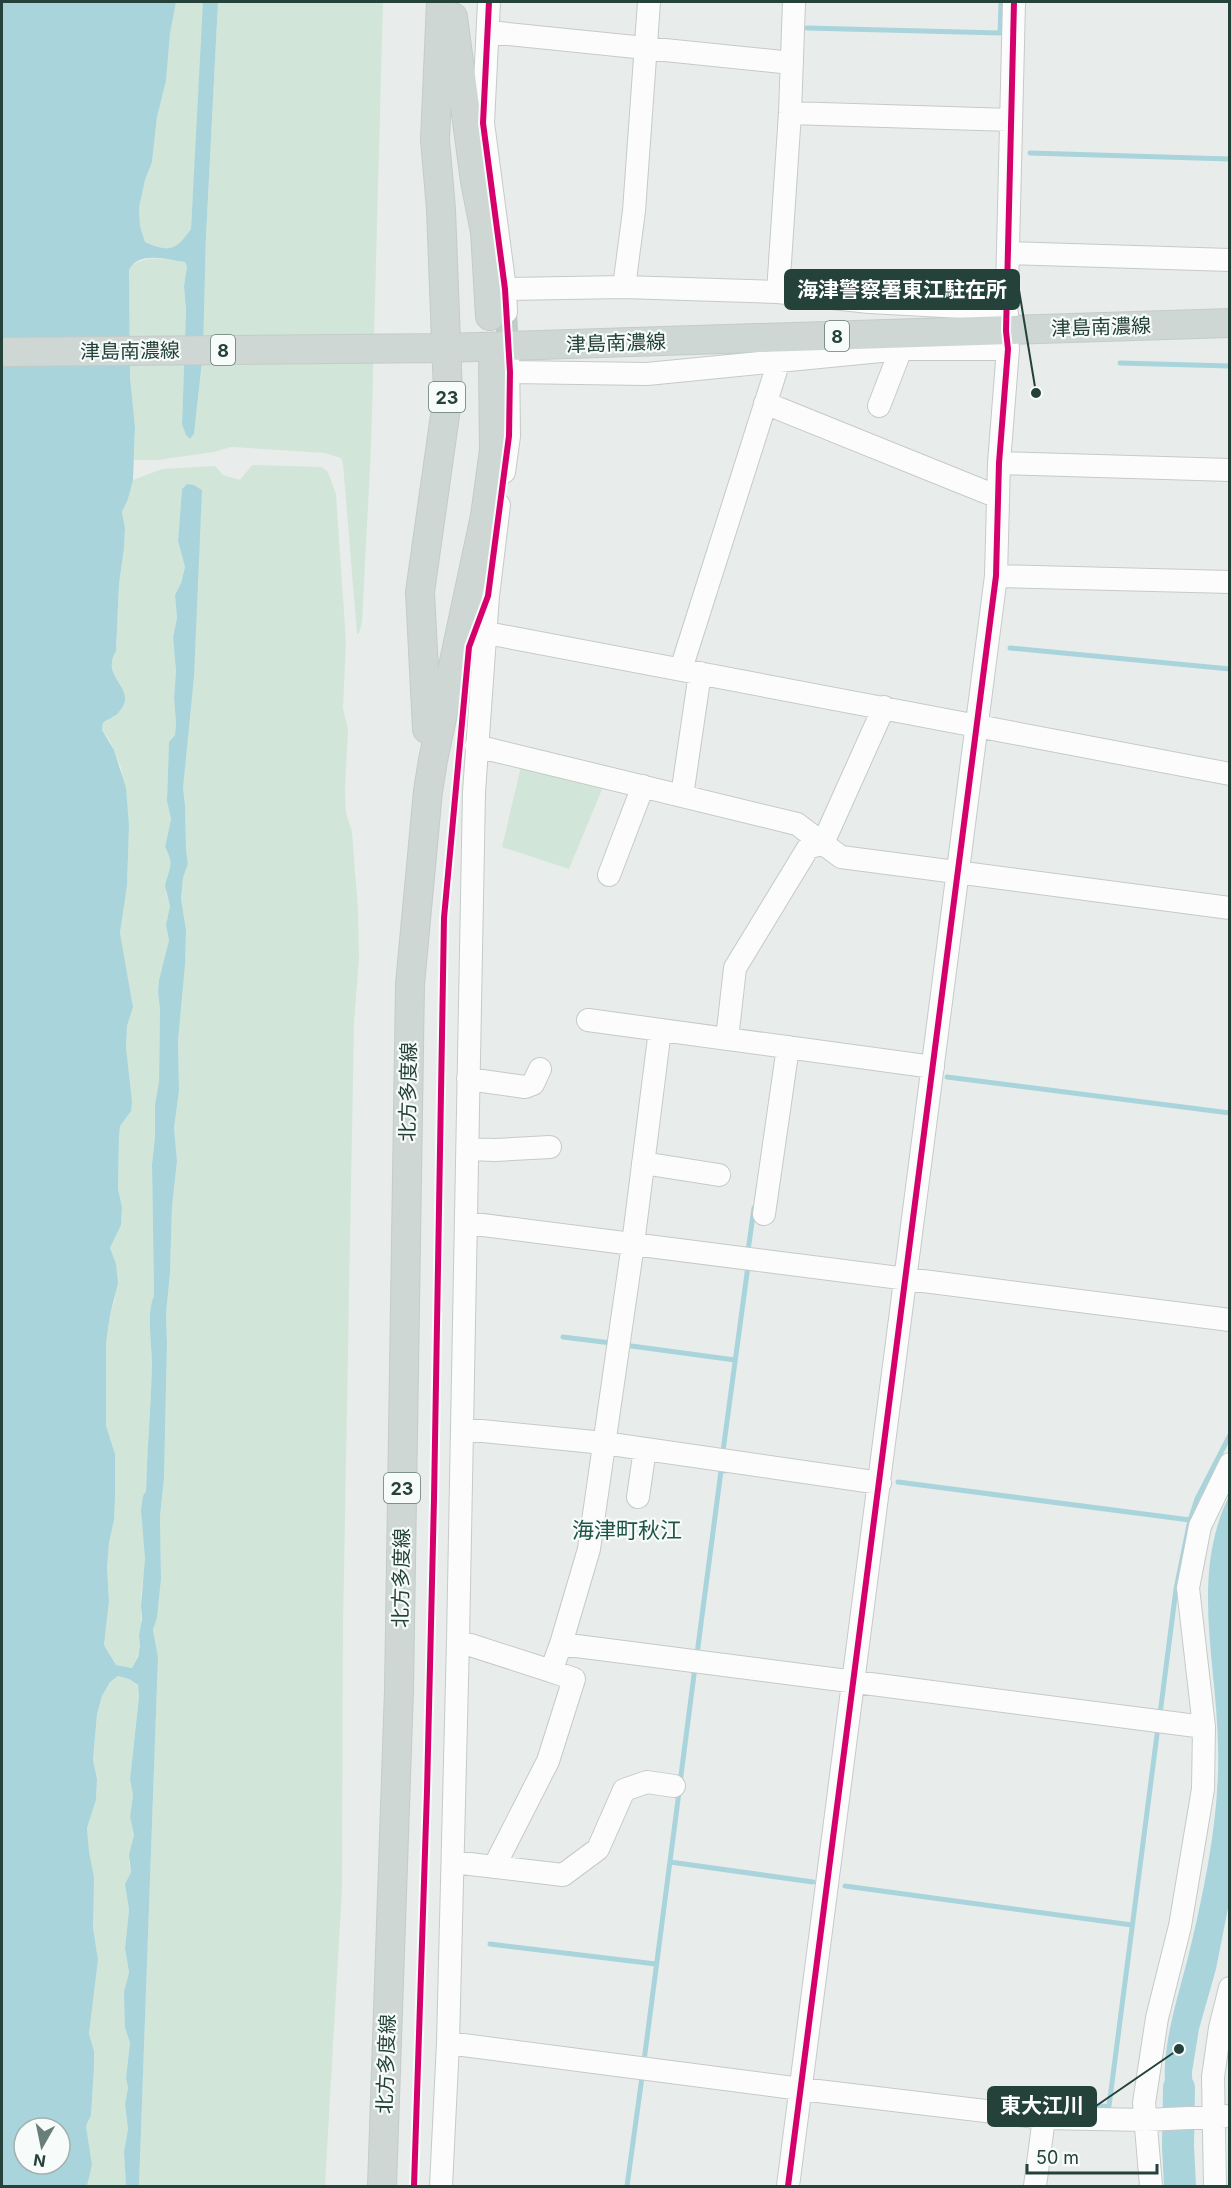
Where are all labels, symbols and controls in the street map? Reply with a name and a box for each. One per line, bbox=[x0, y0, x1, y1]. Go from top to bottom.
callout: 海津警察署東江駐在所 bbox=[785, 270, 1019, 309]
text: 海津警察署東江駐在所 bbox=[797, 277, 1007, 302]
street label: 津島南濃線 bbox=[1051, 313, 1151, 341]
road number: 8 bbox=[825, 321, 849, 351]
street label: 津島南濃線 bbox=[566, 329, 666, 357]
road number: 8 bbox=[211, 335, 235, 365]
street label: 津島南濃線 bbox=[80, 338, 180, 364]
road number: 23 bbox=[429, 382, 465, 412]
street label: 北方多度線 bbox=[395, 1042, 421, 1142]
road number: 23 bbox=[384, 1473, 420, 1503]
district label: 海津町秋江 bbox=[572, 1517, 682, 1543]
street label: 北方多度線 bbox=[388, 1528, 414, 1628]
street label: 北方多度線 bbox=[372, 2014, 400, 2114]
callout: 東大江川 bbox=[988, 2087, 1096, 2126]
text: 東大江川 bbox=[1000, 2093, 1084, 2118]
north arrow bbox=[12, 2116, 72, 2176]
scale bar bbox=[1027, 2137, 1158, 2175]
text: 50 m bbox=[1036, 2147, 1079, 2168]
text: N bbox=[32, 2150, 47, 2172]

